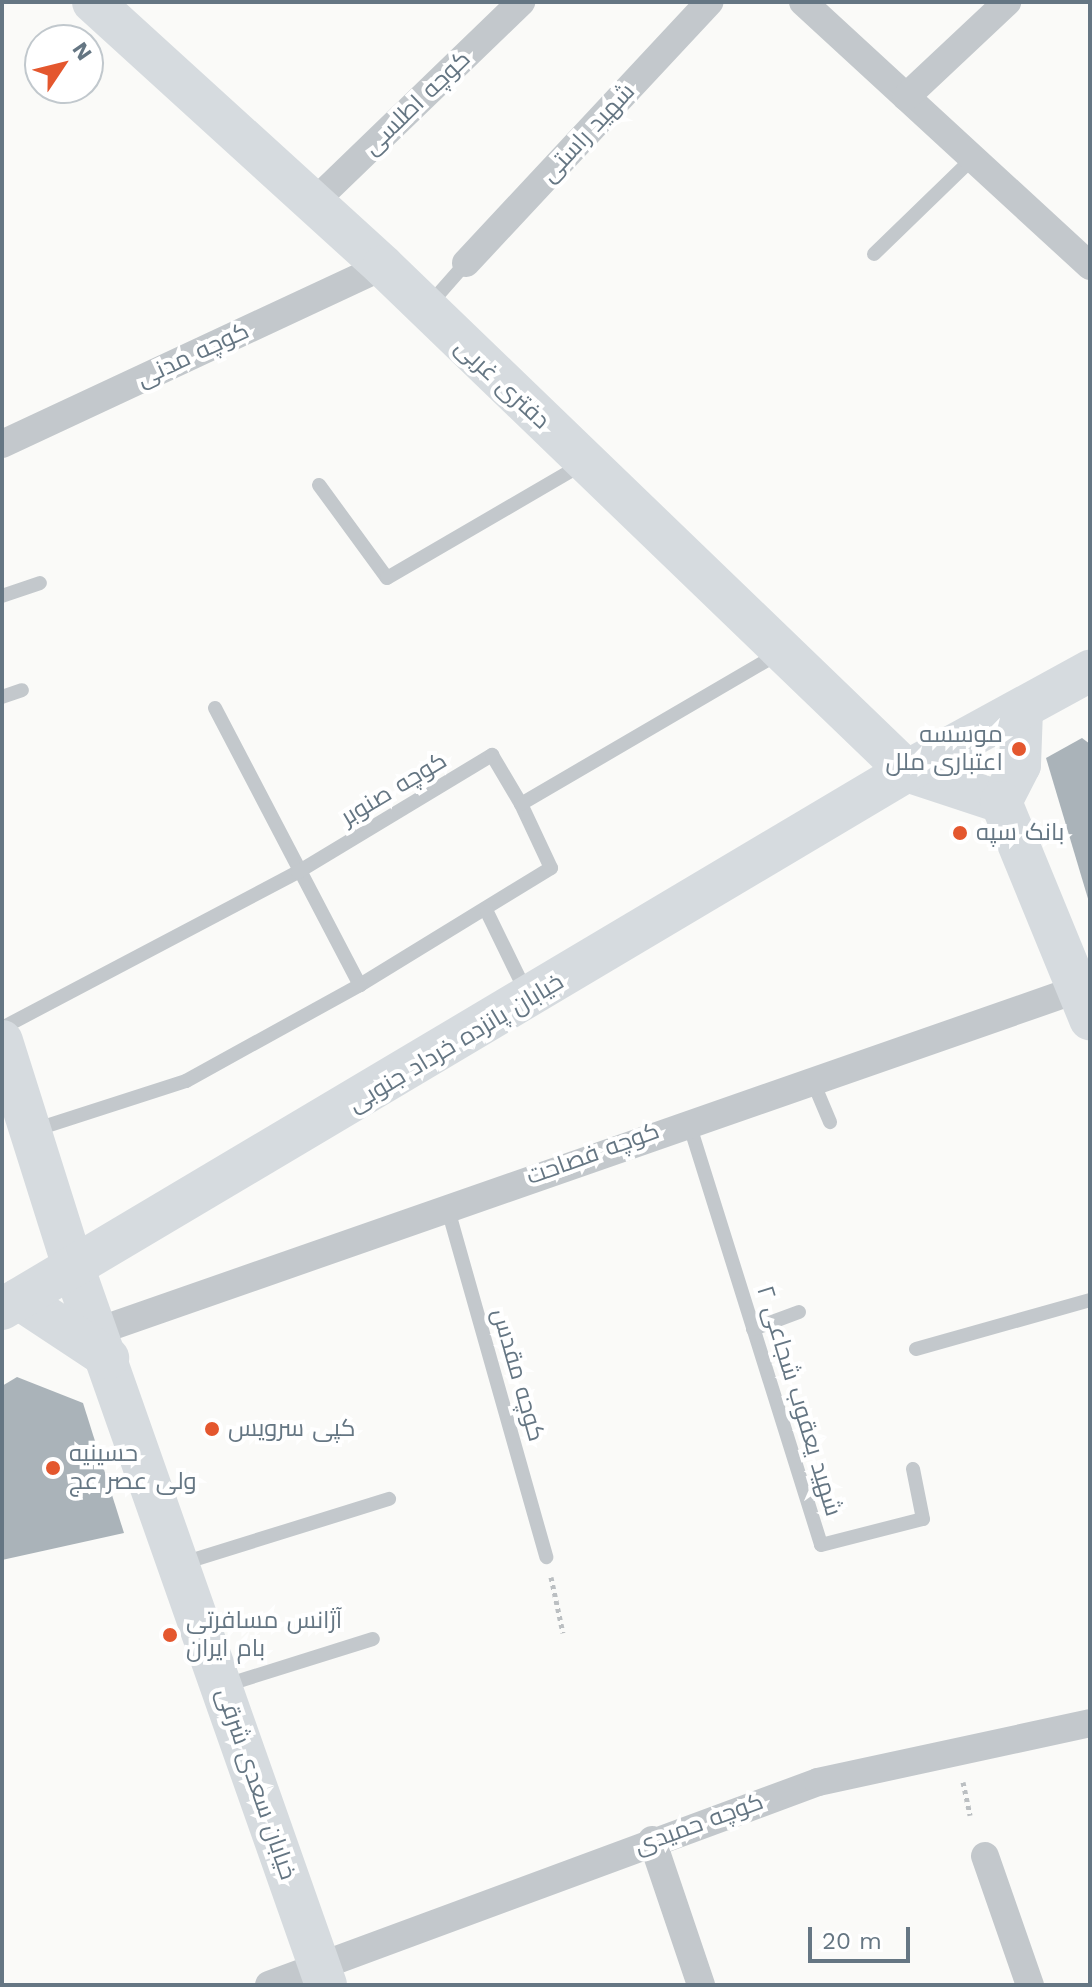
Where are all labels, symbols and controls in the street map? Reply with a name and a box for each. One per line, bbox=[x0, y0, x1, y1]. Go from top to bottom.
north arrow bbox=[24, 24, 104, 104]
text: N bbox=[68, 37, 97, 65]
street label: کوچه اطلسی bbox=[357, 45, 477, 161]
street label: شهید راستی bbox=[535, 78, 641, 188]
street label: کوچه مدنی bbox=[132, 317, 254, 393]
street label: دفتری غربی bbox=[449, 333, 555, 435]
place label: موسسه اعتباری ملل bbox=[886, 721, 1003, 777]
marker: موسسه اعتباری ملل bbox=[1010, 740, 1028, 758]
street label: کوچه صنوبر bbox=[336, 746, 452, 832]
place label: بانک سپه bbox=[976, 819, 1064, 847]
marker: بانک سپه bbox=[951, 824, 969, 842]
street label: خیابان پانزده خرداد جنوبی bbox=[343, 967, 569, 1119]
street label: کوچه فصاحت bbox=[523, 1117, 663, 1191]
street label: شهید یعقوب شجاعی ۲ bbox=[750, 1282, 848, 1520]
street label: کوچه مقدس bbox=[485, 1305, 551, 1445]
place label: کپی سرویس bbox=[228, 1415, 356, 1443]
marker: کپی سرویس bbox=[203, 1420, 221, 1438]
place label: حسینیه ولی عصر عج bbox=[69, 1440, 197, 1496]
marker: حسینیه ولی عصر عج bbox=[44, 1459, 62, 1477]
place label: آژانس مسافرتی بام ایران bbox=[186, 1607, 342, 1663]
marker: آژانس مسافرتی بام ایران bbox=[161, 1626, 179, 1644]
street label: خیابان سعدی شرقی bbox=[210, 1685, 302, 1883]
street label: کوچه حمیدی bbox=[631, 1787, 767, 1861]
scale bar bbox=[812, 1911, 914, 1961]
text: 20 m bbox=[822, 1927, 882, 1955]

